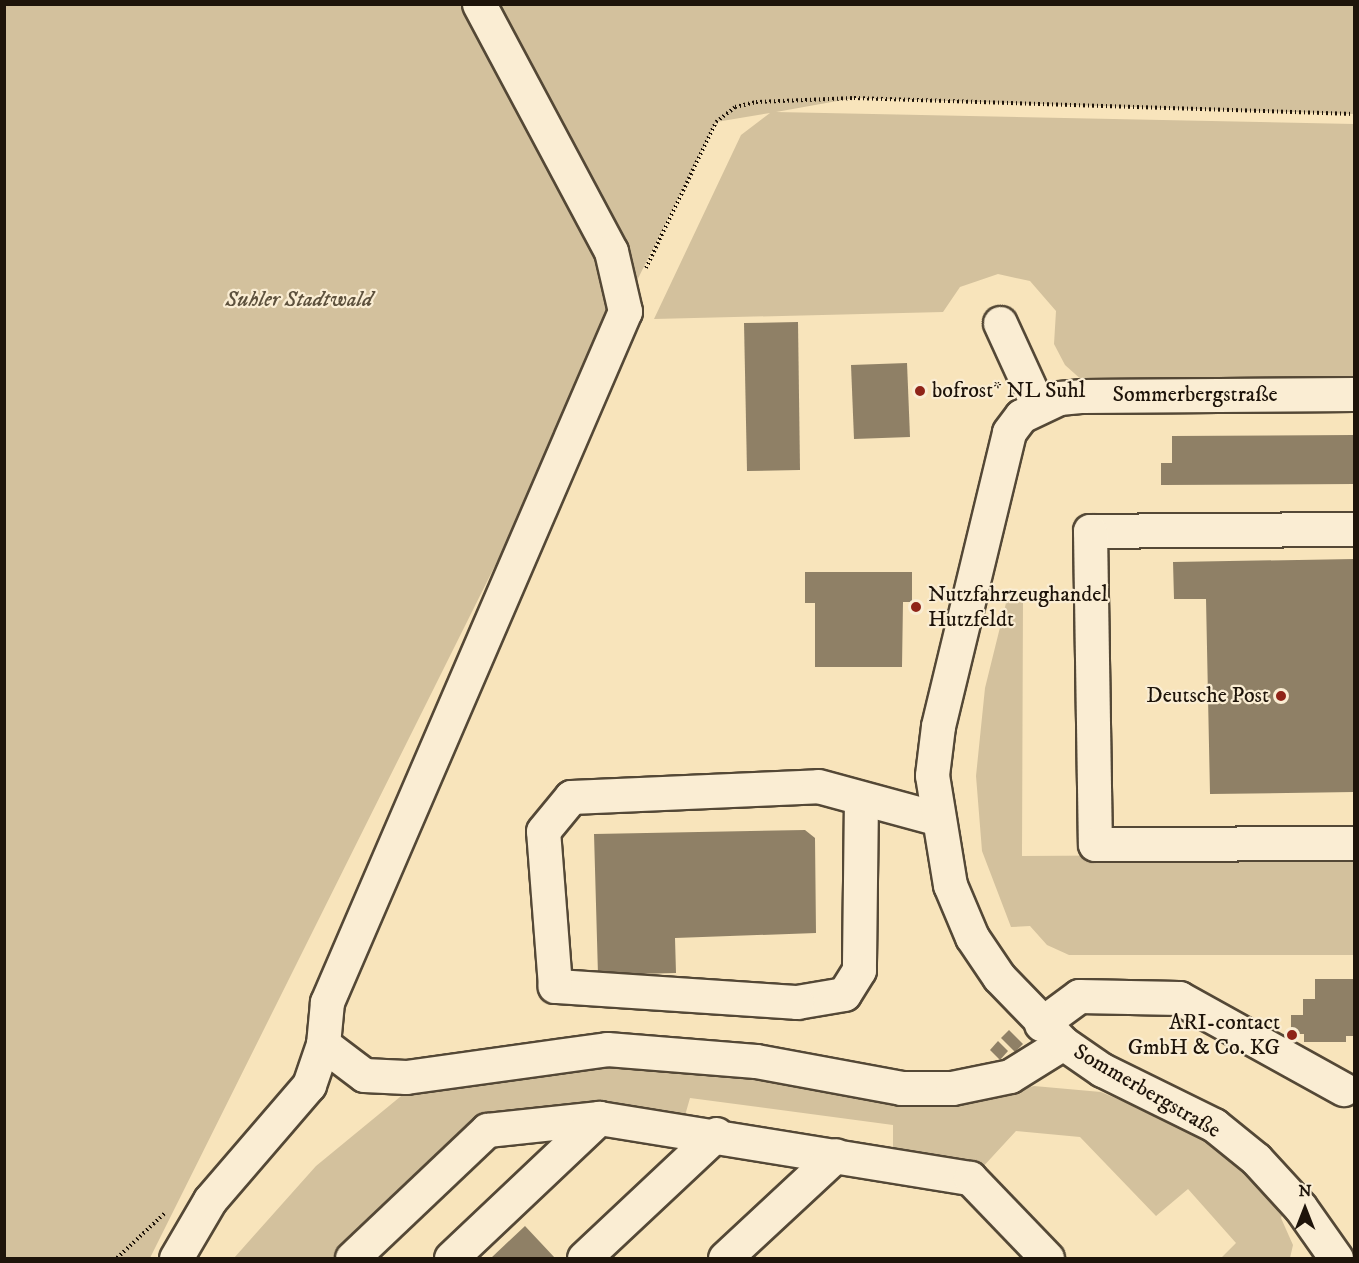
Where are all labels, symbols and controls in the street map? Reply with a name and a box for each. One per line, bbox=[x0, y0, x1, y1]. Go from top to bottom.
park label: Suhler Stadtwald bbox=[225, 287, 373, 313]
place label: bofrost* NL Suhl bbox=[932, 378, 1085, 404]
street label: Sommerbergstraße bbox=[1112, 382, 1278, 408]
marker: bofrost* NL Suhl bbox=[913, 384, 927, 398]
place label: Nutzfahrzeughandel Hutzfeldt bbox=[928, 581, 1108, 632]
marker: Nutzfahrzeughandel Hutzfeldt bbox=[909, 600, 923, 614]
place label: Deutsche Post bbox=[1146, 683, 1269, 709]
marker: Deutsche Post bbox=[1274, 689, 1288, 703]
place label: ARI-contact GmbH & Co. KG bbox=[1128, 1009, 1280, 1060]
marker: ARI-contact GmbH & Co. KG bbox=[1285, 1028, 1299, 1042]
street label: Sommerbergstraße bbox=[1069, 1038, 1225, 1144]
north arrow bbox=[1275, 1179, 1335, 1239]
text: N bbox=[1298, 1181, 1312, 1201]

